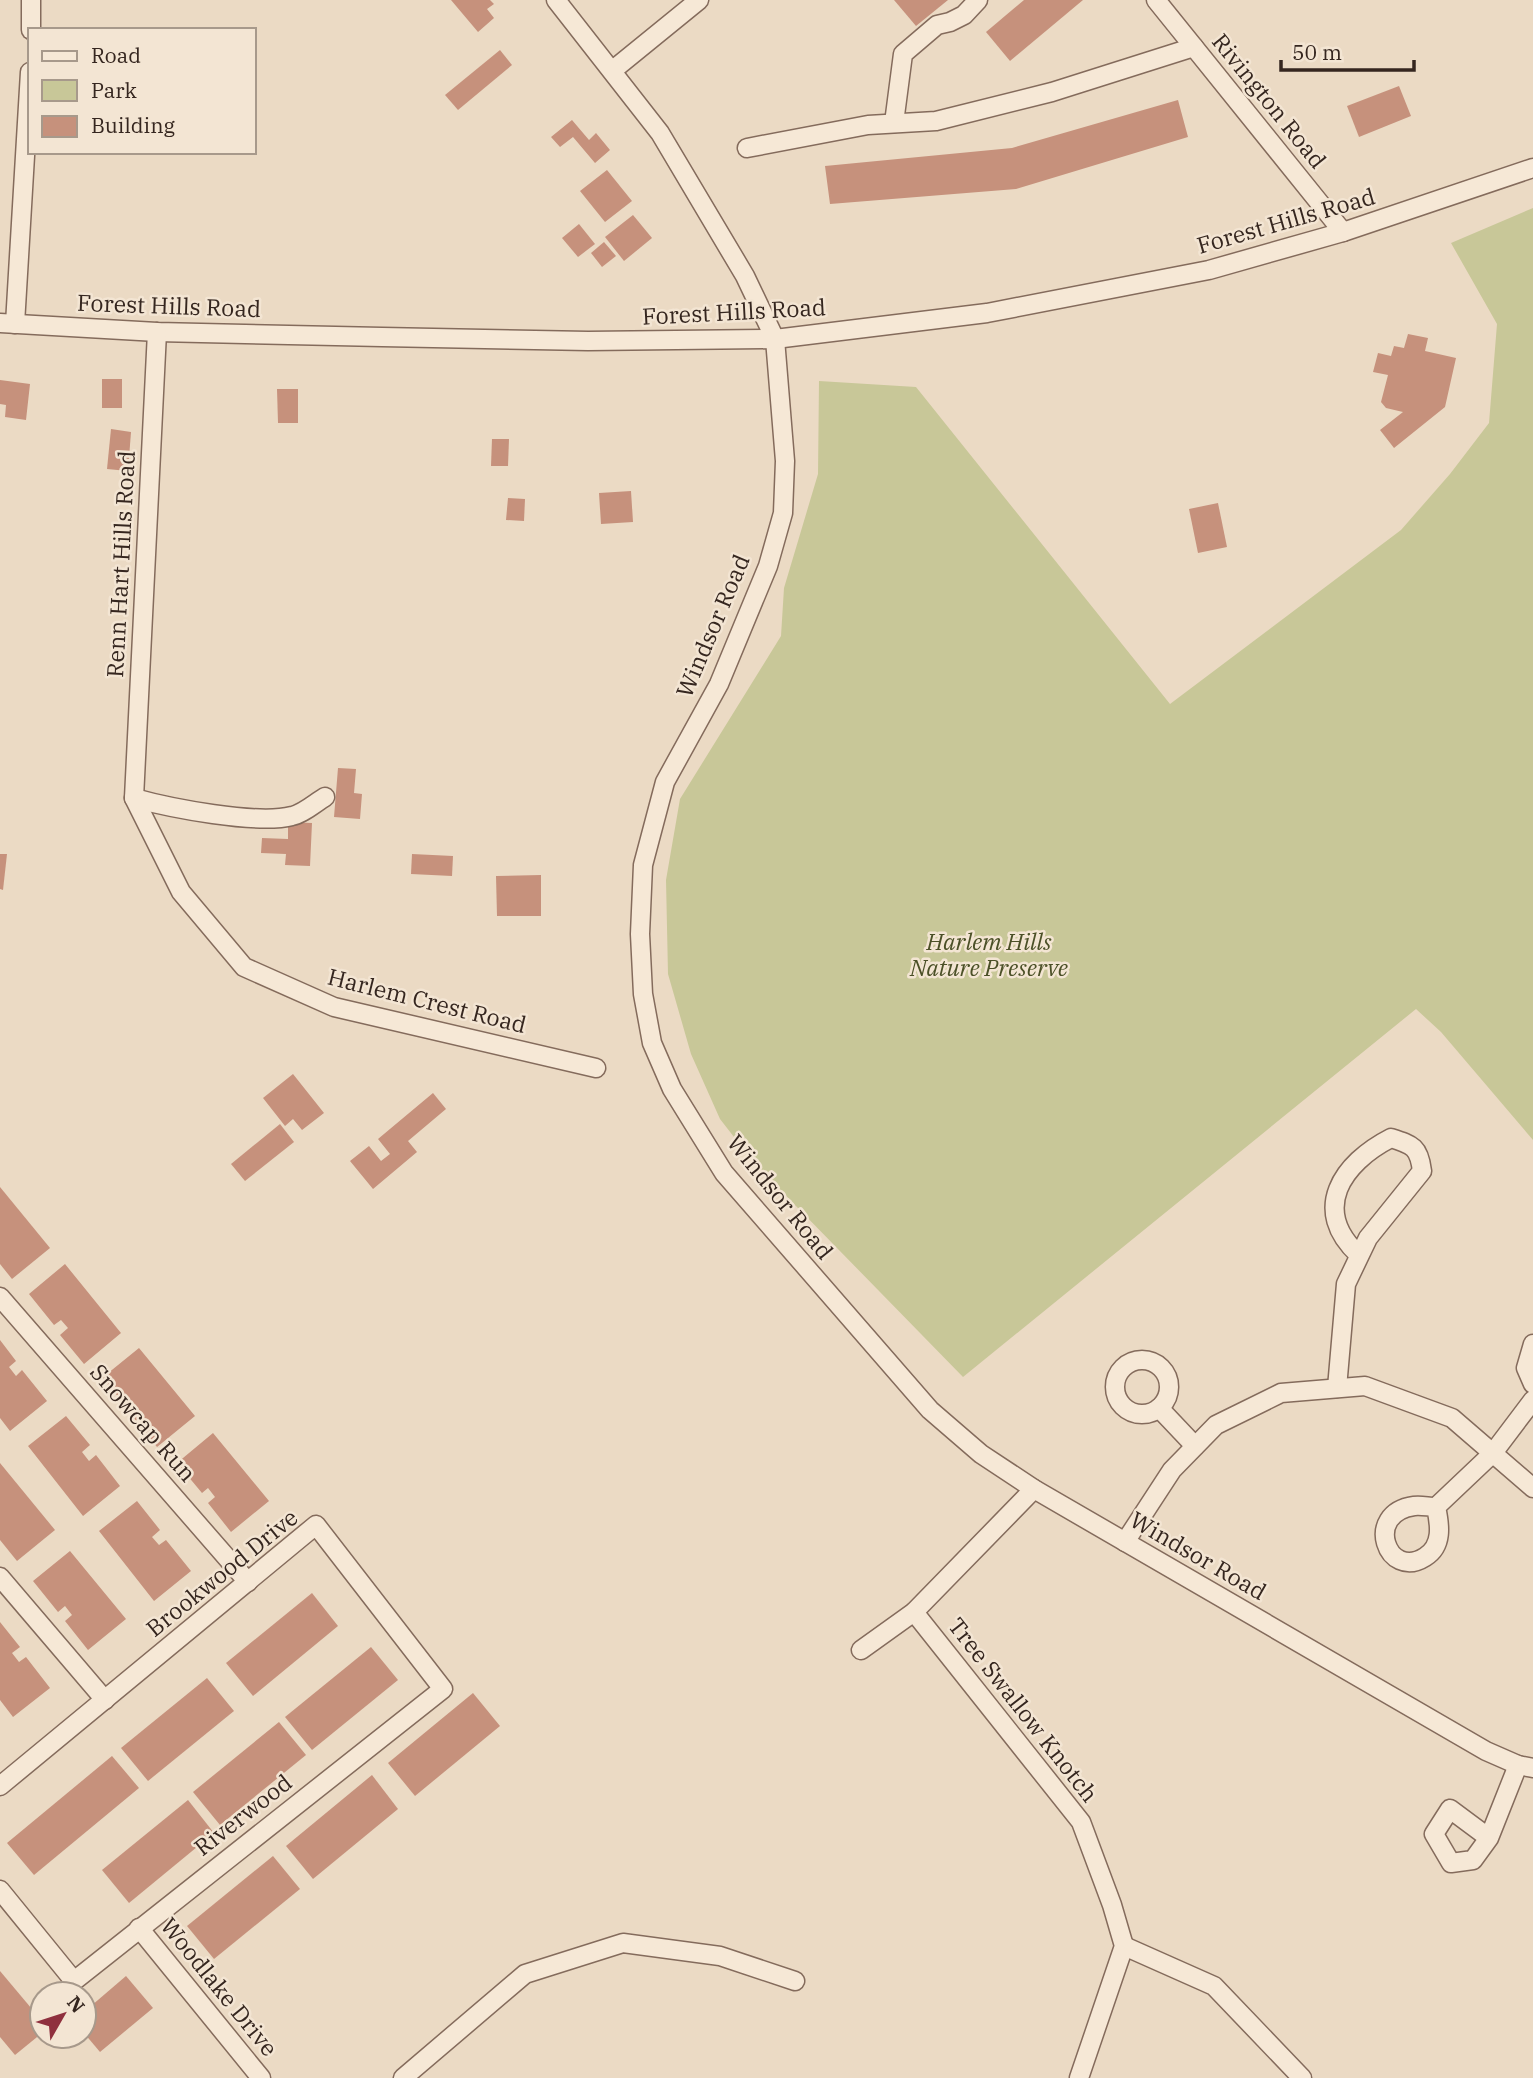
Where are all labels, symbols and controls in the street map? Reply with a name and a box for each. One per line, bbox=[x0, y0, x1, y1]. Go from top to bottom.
street label: Rivington Road bbox=[1206, 27, 1333, 174]
legend bbox=[28, 28, 256, 154]
scale bar bbox=[1281, 28, 1414, 72]
text: 50 m bbox=[1292, 38, 1342, 66]
text: Road bbox=[91, 41, 141, 69]
text: Park bbox=[91, 76, 138, 104]
text: Building bbox=[91, 111, 176, 139]
street label: Forest Hills Road bbox=[1193, 180, 1378, 260]
street label: Forest Hills Road bbox=[77, 287, 262, 323]
street label: Forest Hills Road bbox=[641, 291, 827, 331]
street label: Renn Hart Hills Road bbox=[99, 450, 141, 678]
street label: Windsor Road bbox=[668, 550, 756, 702]
park label: Harlem Hills Nature Preserve bbox=[909, 926, 1068, 982]
street label: Harlem Crest Road bbox=[325, 961, 530, 1039]
street label: Windsor Road bbox=[721, 1128, 840, 1265]
street label: Snowcap Run bbox=[84, 1357, 203, 1488]
street label: Brookwood Drive bbox=[139, 1502, 303, 1643]
street label: Windsor Road bbox=[1125, 1504, 1272, 1606]
street label: Tree Swallow Knotch bbox=[942, 1611, 1105, 1808]
street label: Riverwood bbox=[187, 1767, 297, 1862]
street label: Woodlake Drive bbox=[155, 1911, 285, 2062]
north arrow bbox=[28, 1980, 98, 2050]
text: N bbox=[62, 1991, 90, 2018]

